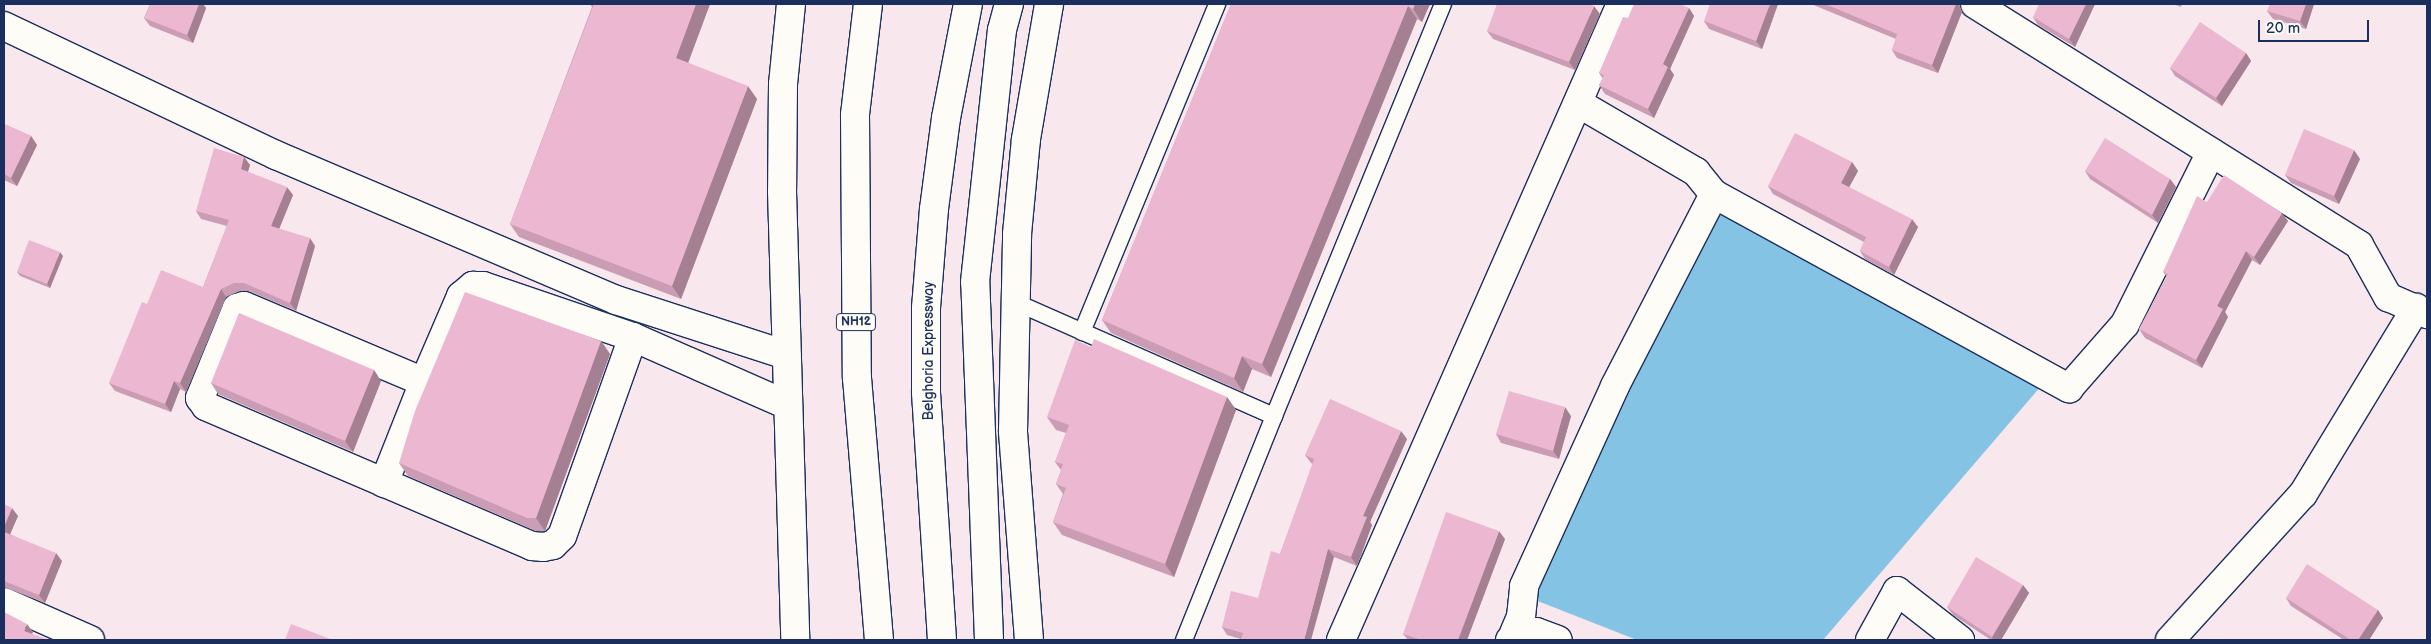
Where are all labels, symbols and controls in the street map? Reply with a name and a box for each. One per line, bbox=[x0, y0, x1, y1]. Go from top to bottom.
scale bar bbox=[2261, 10, 2372, 42]
text: 20 m bbox=[2266, 19, 2300, 38]
street label: Belghoria Expressway bbox=[921, 281, 937, 421]
road number: NH12 bbox=[835, 313, 877, 332]

